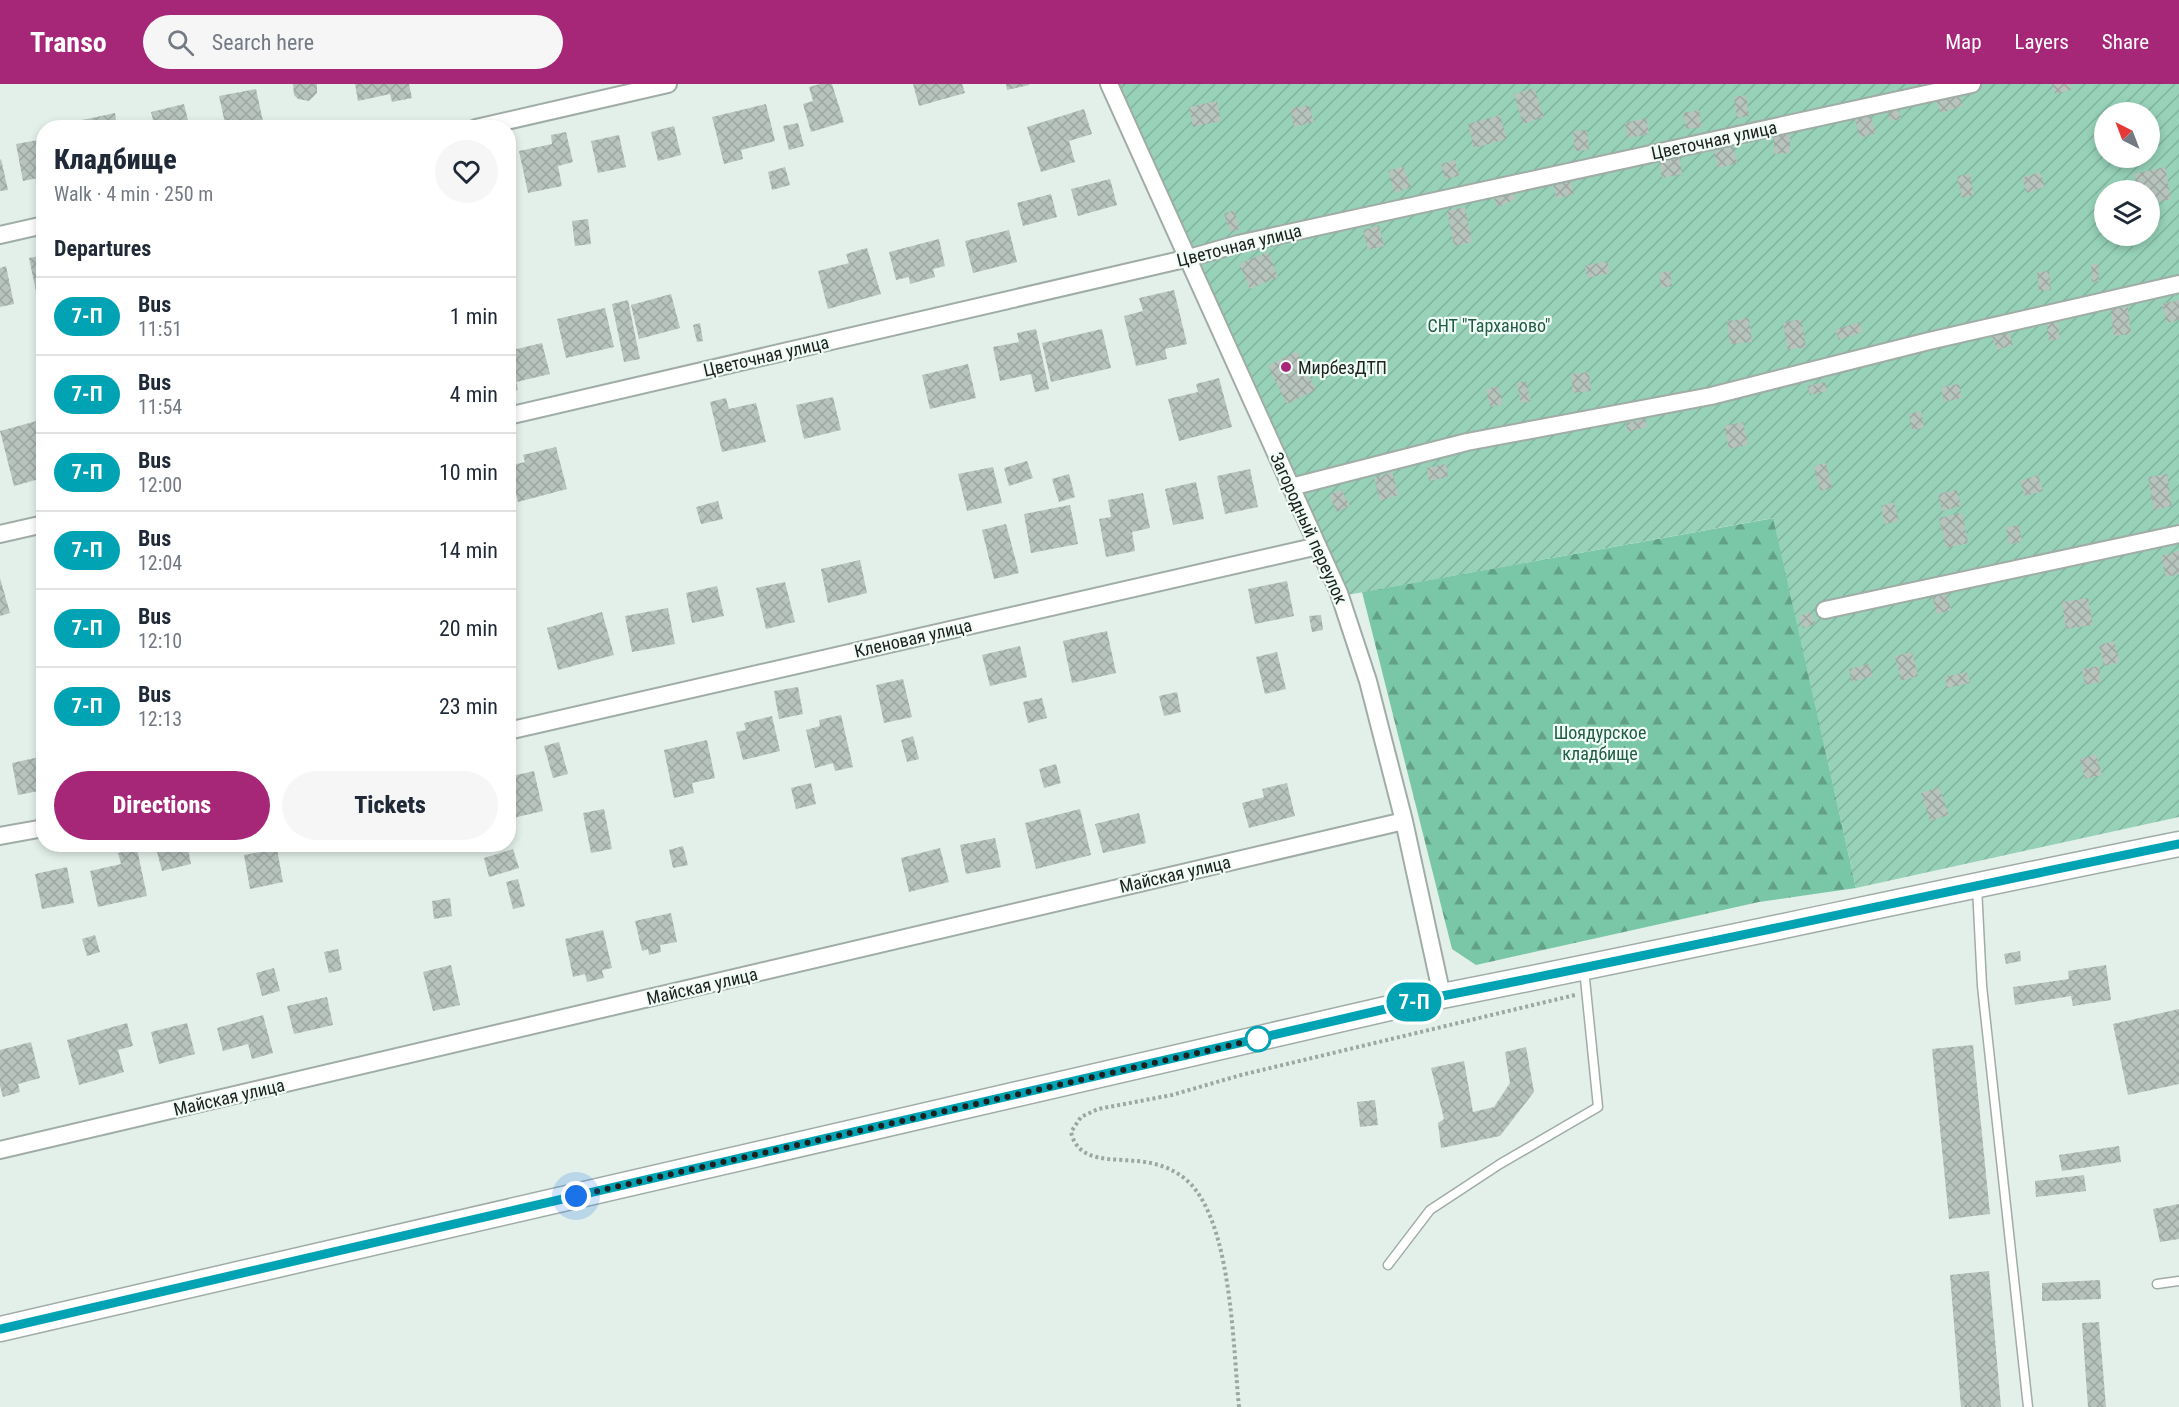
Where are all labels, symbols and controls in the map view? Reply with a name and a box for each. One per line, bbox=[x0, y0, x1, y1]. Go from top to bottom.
search box bbox=[143, 15, 563, 69]
text: Transo bbox=[30, 26, 107, 59]
icon: search bbox=[164, 26, 197, 59]
text: Search here bbox=[212, 30, 314, 55]
text: Map bbox=[1945, 30, 1982, 54]
text: Layers bbox=[2015, 30, 2069, 54]
text: Share bbox=[2102, 30, 2149, 54]
north arrow bbox=[2094, 102, 2160, 168]
map controls bbox=[2094, 102, 2160, 246]
street label: Цветочная улица bbox=[1649, 116, 1779, 164]
button: heart bbox=[435, 140, 498, 203]
text: Кладбище bbox=[54, 143, 177, 176]
button: layers bbox=[2094, 180, 2160, 246]
text: Walk · 4 min · 250 m bbox=[54, 182, 213, 206]
street label: Цветочная улица bbox=[1174, 219, 1304, 271]
text: Departures bbox=[54, 236, 151, 261]
text: Bus bbox=[138, 292, 171, 317]
text: 7-П bbox=[71, 304, 103, 328]
text: 1 min bbox=[450, 304, 498, 329]
park label: СНТ "Тарханово" bbox=[1427, 315, 1551, 336]
text: 11:51 bbox=[138, 317, 182, 341]
street label: Цветочная улица bbox=[701, 331, 831, 381]
place label: МирбезДТП bbox=[1298, 357, 1387, 378]
marker: МирбезДТП bbox=[1279, 360, 1293, 374]
text: Bus bbox=[138, 370, 171, 395]
text: 7-П bbox=[71, 382, 103, 406]
text: 4 min bbox=[450, 382, 498, 407]
text: 11:54 bbox=[138, 395, 182, 419]
text: Bus bbox=[138, 448, 171, 473]
street label: Загородный переулок bbox=[1266, 449, 1352, 607]
text: 7-П bbox=[71, 460, 103, 484]
text: 10 min bbox=[439, 460, 498, 485]
text: 12:00 bbox=[138, 473, 182, 497]
text: Bus bbox=[138, 526, 171, 551]
text: 7-П bbox=[71, 538, 103, 562]
text: 14 min bbox=[439, 538, 498, 563]
text: 12:04 bbox=[138, 551, 182, 575]
text: Bus bbox=[138, 604, 171, 629]
street label: Кленовая улица bbox=[852, 614, 974, 662]
text: 7-П bbox=[71, 616, 103, 640]
text: 20 min bbox=[439, 616, 498, 641]
text: 12:10 bbox=[138, 629, 182, 653]
text: Bus bbox=[138, 682, 171, 707]
text: 7-П bbox=[71, 694, 103, 718]
text: 23 min bbox=[439, 694, 498, 719]
text: 12:13 bbox=[138, 707, 182, 731]
park label: Шоядурское кладбище bbox=[1554, 722, 1646, 764]
button: Directions bbox=[54, 771, 270, 840]
button: Tickets bbox=[282, 771, 498, 840]
street label: Майская улица bbox=[1117, 851, 1233, 897]
street label: Майская улица bbox=[644, 963, 760, 1009]
line badge: 7-П bbox=[1380, 982, 1448, 1022]
text: 7-П bbox=[1398, 990, 1430, 1014]
unlabelled marker bbox=[1245, 1026, 1271, 1052]
street label: Майская улица bbox=[171, 1074, 287, 1120]
your location bbox=[561, 1181, 591, 1211]

